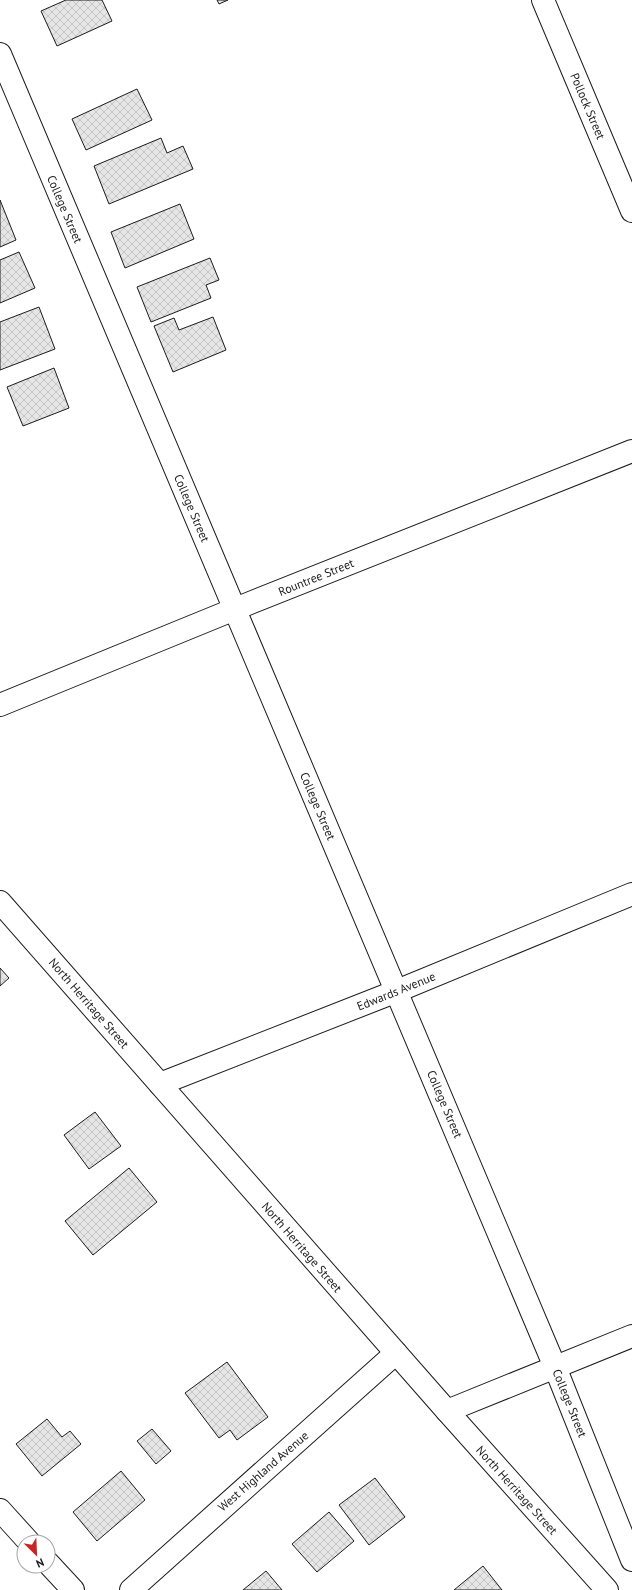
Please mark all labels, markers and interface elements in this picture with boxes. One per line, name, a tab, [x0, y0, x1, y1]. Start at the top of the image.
street label: Pollock Street	[567, 70, 609, 142]
street label: College Street	[44, 173, 86, 245]
street label: College Street	[171, 472, 213, 544]
street label: Rountree Street	[276, 555, 356, 599]
street label: College Street	[297, 770, 339, 842]
street label: North Herritage Street	[46, 955, 132, 1051]
street label: Edwards Avenue	[354, 968, 438, 1014]
street label: College Street	[424, 1068, 466, 1140]
street label: North Herritage Street	[259, 1199, 345, 1295]
street label: College Street	[550, 1367, 590, 1439]
street label: West Highland Avenue	[215, 1428, 311, 1514]
street label: North Herritage Street	[473, 1442, 561, 1538]
north arrow	[16, 1534, 56, 1574]
text: N	[34, 1555, 46, 1571]

